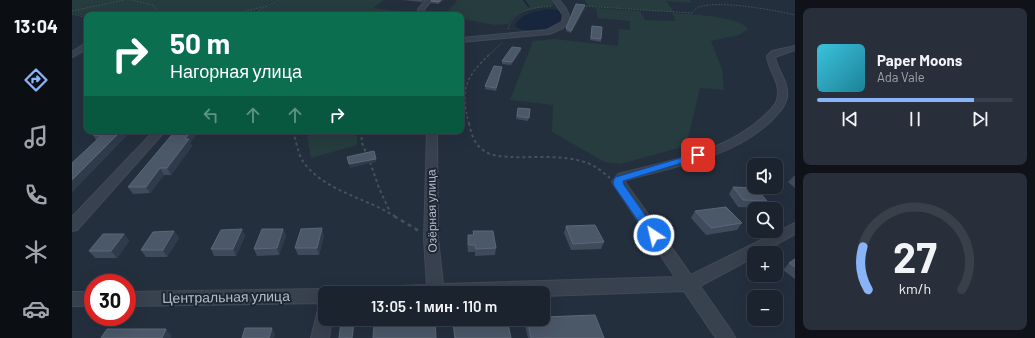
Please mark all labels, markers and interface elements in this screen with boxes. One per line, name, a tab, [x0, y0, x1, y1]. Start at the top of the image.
text: 13:04	[14, 15, 58, 37]
text: 50 m	[170, 26, 230, 60]
icon: right	[104, 28, 156, 80]
text: Paper Moons	[877, 51, 962, 69]
text: Нагорная улица	[170, 60, 302, 82]
icon: directions	[22, 66, 50, 94]
text: Ada Vale	[877, 69, 925, 85]
icon: left	[200, 104, 222, 126]
icon: ahead	[242, 104, 264, 126]
icon: ahead	[284, 104, 306, 126]
icon: right	[326, 104, 348, 126]
icon: previous	[839, 108, 861, 130]
icon: pause	[904, 108, 926, 130]
icon: next	[969, 108, 991, 130]
icon: music	[22, 123, 50, 151]
pin	[681, 138, 715, 172]
icon: arrive	[687, 144, 709, 166]
map controls	[747, 158, 783, 326]
button: sound	[747, 158, 783, 194]
street label: Озёрная улица	[423, 169, 440, 253]
icon: phone	[22, 181, 50, 209]
button: search	[747, 202, 783, 238]
position arrow	[633, 214, 675, 256]
text: 27	[893, 230, 937, 280]
icon: climate	[22, 238, 50, 266]
button: +	[747, 246, 783, 282]
speed limit sign: 30	[84, 274, 136, 326]
text: km/h	[899, 279, 931, 296]
street label: Центральная улица	[162, 287, 290, 306]
button: −	[747, 290, 783, 326]
icon: car	[22, 295, 50, 323]
text: 13:05 · 1 мин · 110 m	[371, 297, 497, 315]

